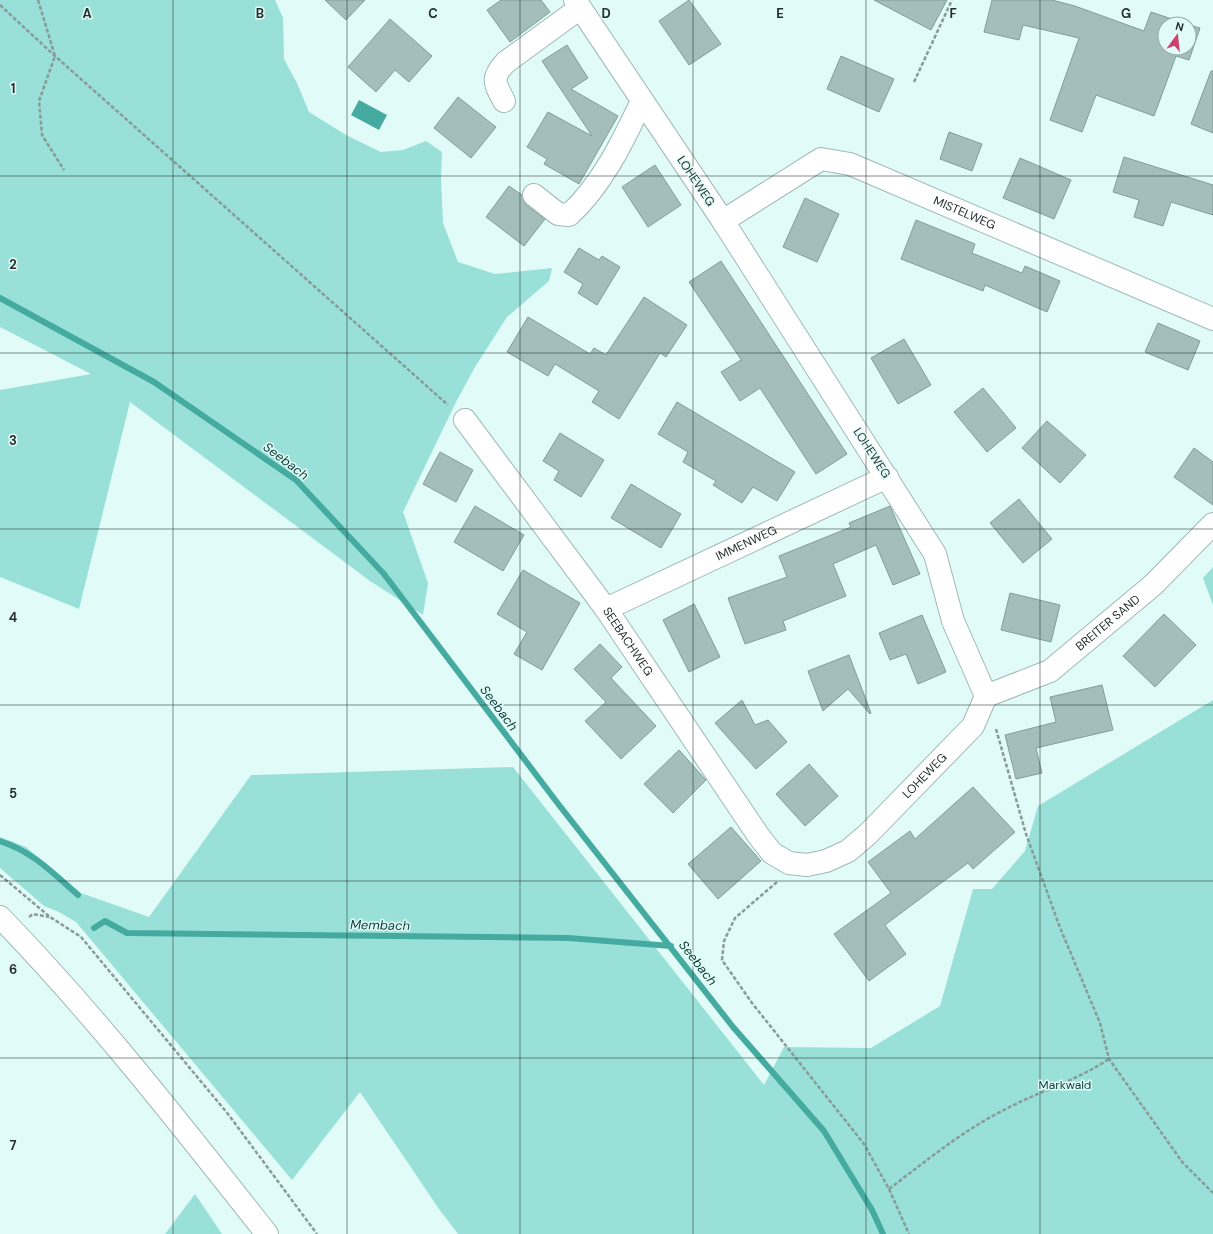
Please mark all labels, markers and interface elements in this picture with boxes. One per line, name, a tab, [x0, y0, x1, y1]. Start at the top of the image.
text: A	[82, 5, 92, 22]
text: B	[256, 5, 264, 22]
text: C	[428, 5, 438, 22]
text: D	[601, 5, 611, 22]
text: E	[776, 5, 784, 22]
text: F	[949, 5, 957, 22]
text: G	[1121, 5, 1131, 22]
north arrow	[1157, 16, 1197, 56]
text: N	[1174, 19, 1185, 34]
text: 1	[11, 80, 15, 97]
street label: LOHEWEG	[673, 153, 719, 209]
street label: MISTELWEG	[931, 193, 998, 233]
text: 2	[9, 256, 17, 273]
street label: LOHEWEG	[850, 425, 894, 481]
text: 3	[9, 432, 17, 449]
water label: Seebach	[260, 438, 312, 484]
street label: IMMENWEG	[713, 522, 779, 564]
street label: BREITER SAND	[1072, 591, 1143, 654]
street label: SEEBACHWEG	[599, 604, 657, 679]
text: 4	[9, 609, 17, 626]
water label: Seebach	[476, 682, 522, 734]
street label: LOHEWEG	[899, 750, 950, 802]
text: 5	[9, 785, 17, 802]
water label: Membach	[350, 916, 410, 934]
water label: Seebach	[675, 937, 721, 989]
text: 6	[9, 961, 17, 978]
park label: Markwald	[1039, 1077, 1091, 1093]
text: 7	[10, 1137, 17, 1154]

